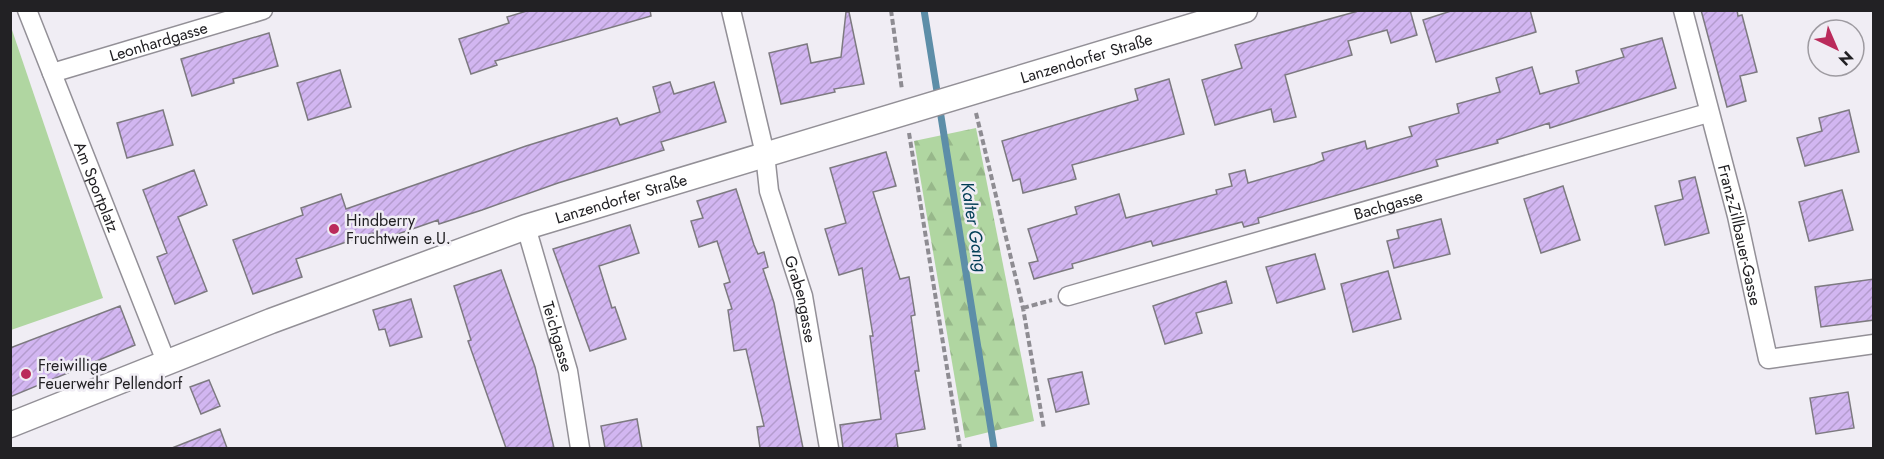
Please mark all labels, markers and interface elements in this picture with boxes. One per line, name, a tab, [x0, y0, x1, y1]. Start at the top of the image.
street label: Leonhardgasse	[107, 16, 210, 67]
north arrow	[1806, 18, 1866, 78]
street label: Lanzendorfer Straße	[1018, 28, 1155, 89]
text: N	[1834, 46, 1859, 71]
street label: Am Sportplatz	[68, 138, 125, 236]
street label: Franz-Zillbauer-Gasse	[1712, 162, 1767, 307]
street label: Lanzendorfer Straße	[552, 168, 690, 230]
water label: Kalter Gang	[954, 180, 994, 274]
street label: Bachgasse	[1351, 184, 1425, 226]
place label: Hindberry Fruchtwein e.U.	[346, 209, 451, 250]
marker: Hindberry Fruchtwein e.U.	[327, 222, 341, 236]
street label: Grabengasse	[779, 252, 822, 344]
street label: Teichgasse	[536, 299, 579, 375]
place label: Freiwillige Feuerwehr Pellendorf	[38, 354, 183, 395]
marker: Freiwillige Feuerwehr Pellendorf	[19, 367, 33, 381]

